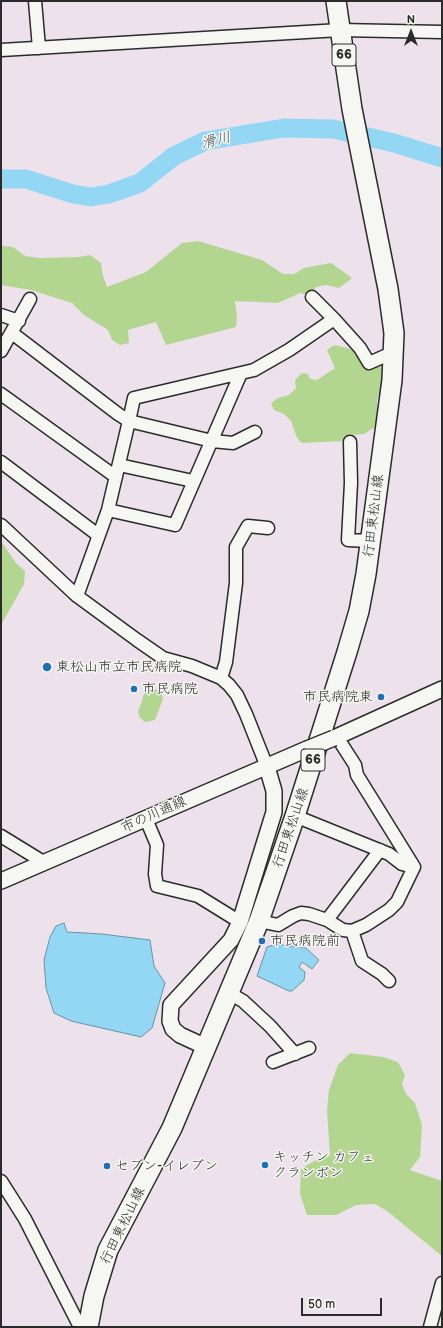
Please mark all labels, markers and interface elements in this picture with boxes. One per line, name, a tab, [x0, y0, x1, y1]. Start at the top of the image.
north arrow	[391, 12, 431, 52]
text: N	[407, 13, 415, 26]
road number: 66	[332, 44, 356, 66]
water label: 滑川	[199, 129, 233, 153]
street label: 行田東松山線	[361, 473, 387, 559]
place label: 東松山市立市民病院	[56, 659, 182, 675]
marker: 東松山市立市民病院	[41, 661, 53, 673]
place label: 市民病院	[142, 681, 198, 697]
marker: 市民病院	[129, 684, 139, 694]
place label: 市民病院東	[303, 689, 373, 705]
marker: 市民病院東	[376, 692, 386, 702]
road number: 66	[301, 749, 325, 771]
street label: 行田東松山線	[269, 786, 313, 870]
street label: 市の川通線	[119, 793, 189, 837]
place label: 市民病院前	[270, 933, 340, 949]
marker: 市民病院前	[257, 936, 267, 946]
place label: キッチン カフェ クランボン	[273, 1149, 375, 1182]
place label: セブン-イレブン	[115, 1158, 218, 1174]
marker: キッチン カフェ クランボン	[260, 1160, 270, 1170]
marker: セブン-イレブン	[102, 1161, 112, 1171]
street label: 行田東松山線	[97, 1185, 149, 1267]
scale bar	[303, 1290, 384, 1316]
text: 50 m	[308, 1297, 335, 1312]

